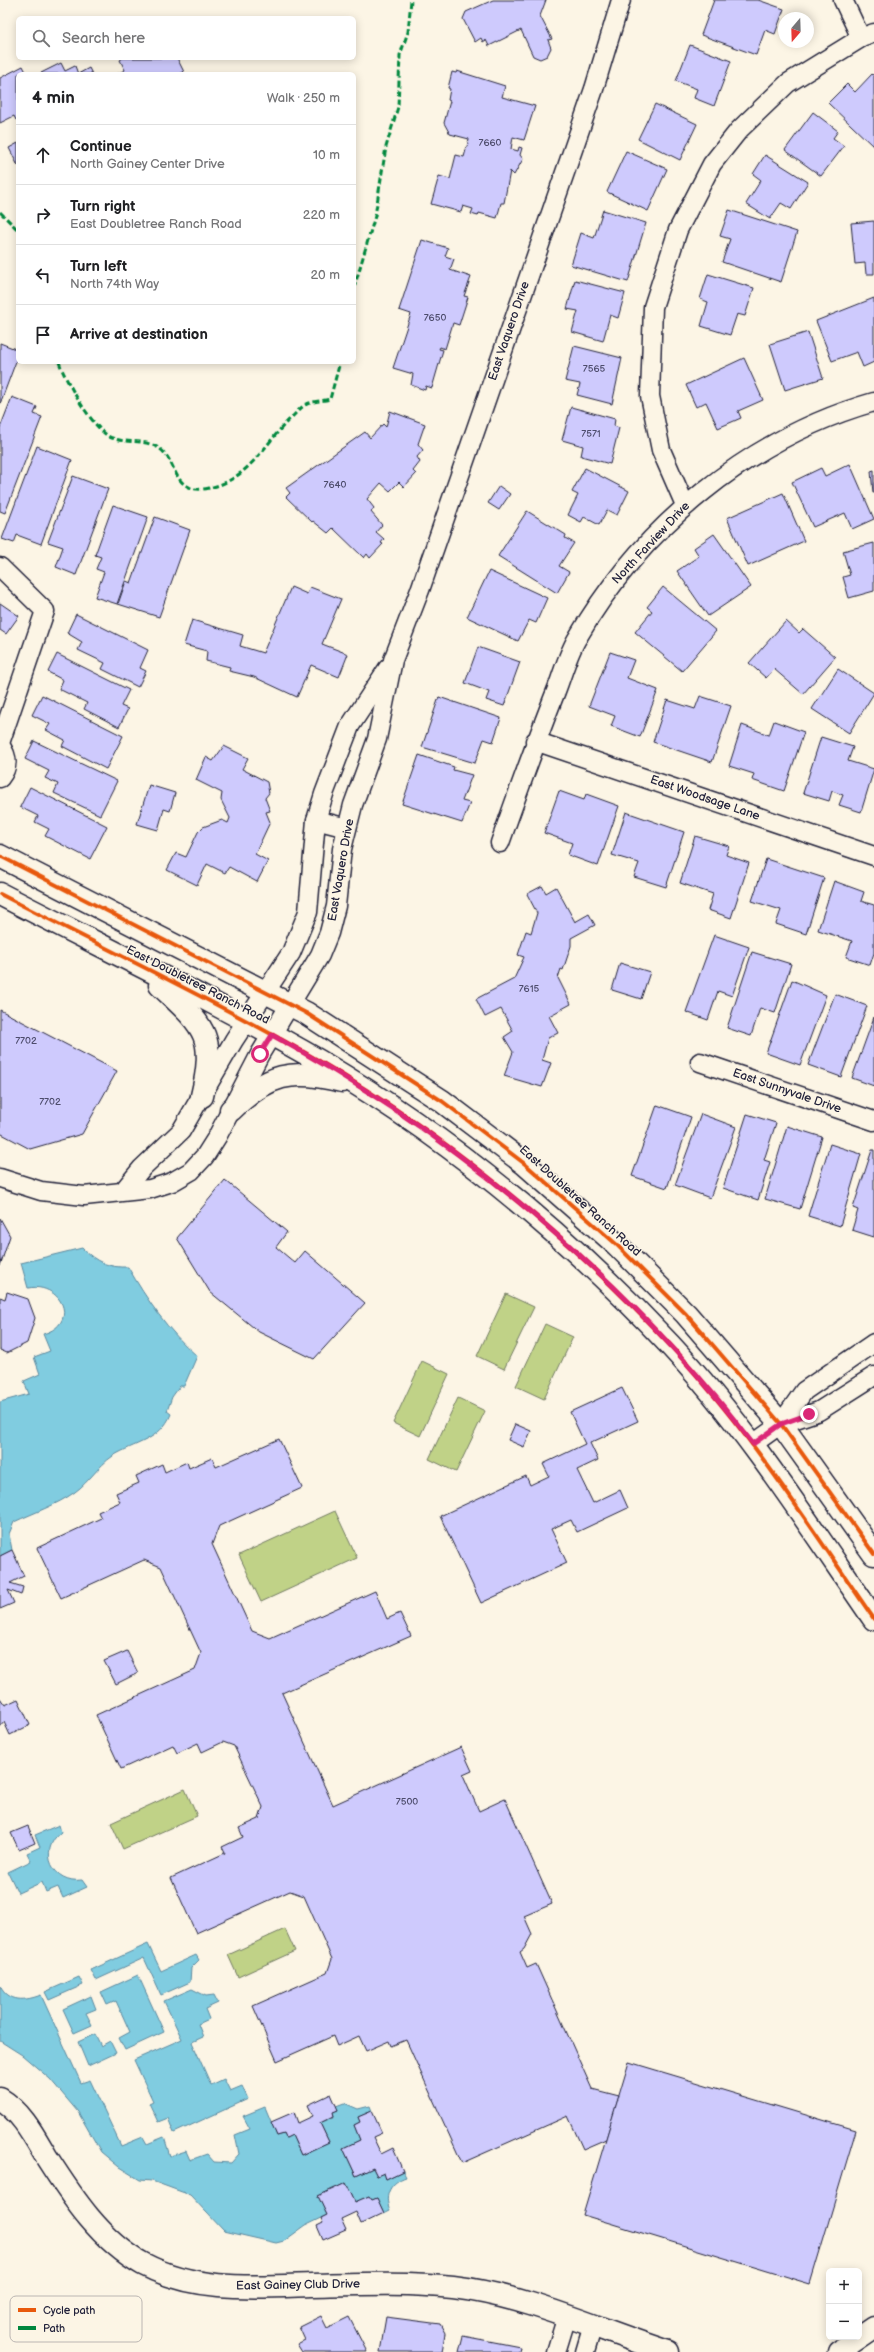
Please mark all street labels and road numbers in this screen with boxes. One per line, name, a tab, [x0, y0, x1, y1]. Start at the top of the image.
street label: East Vaquero Drive	[485, 280, 533, 382]
street label: North Farview Drive	[609, 499, 693, 587]
street label: East Woodsage Lane	[648, 772, 762, 824]
street label: East Vaquero Drive	[325, 818, 357, 922]
street label: East Doubletree Ranch Road	[124, 942, 272, 1028]
street label: East Sunnyvale Drive	[731, 1065, 843, 1117]
street label: East Doubletree Ranch Road	[516, 1142, 644, 1260]
street label: East Gainey Club Drive	[236, 2276, 360, 2294]

